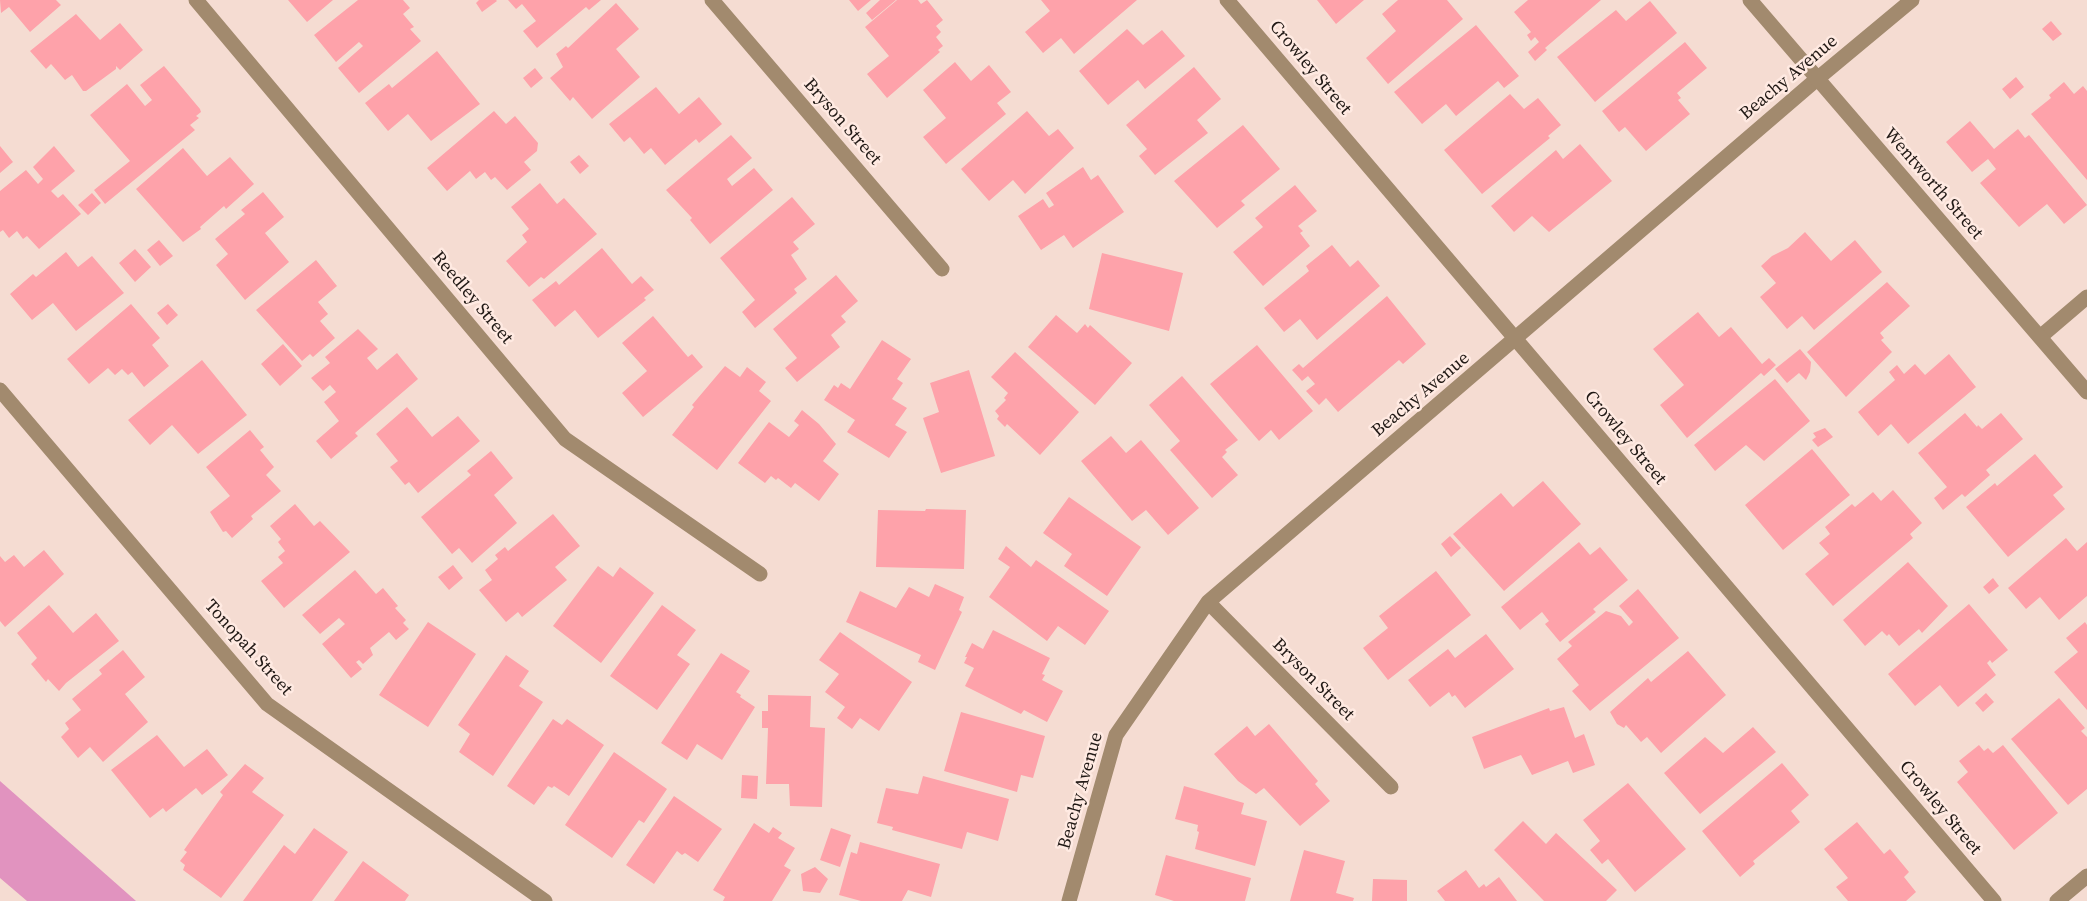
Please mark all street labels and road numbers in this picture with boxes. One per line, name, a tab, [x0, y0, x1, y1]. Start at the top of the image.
street label: Crowley Street	[1264, 16, 1356, 120]
street label: Beachy Avenue	[1736, 31, 1842, 125]
street label: Bryson Street	[799, 74, 885, 170]
street label: Wentworth Street	[1879, 124, 1987, 244]
street label: Reedley Street	[427, 247, 517, 349]
street label: Beachy Avenue	[1368, 348, 1474, 442]
street label: Crowley Street	[1579, 386, 1671, 490]
street label: Tonopah Street	[199, 596, 297, 700]
street label: Bryson Street	[1267, 634, 1359, 726]
street label: Beachy Avenue	[1054, 730, 1108, 852]
street label: Crowley Street	[1894, 756, 1986, 860]

